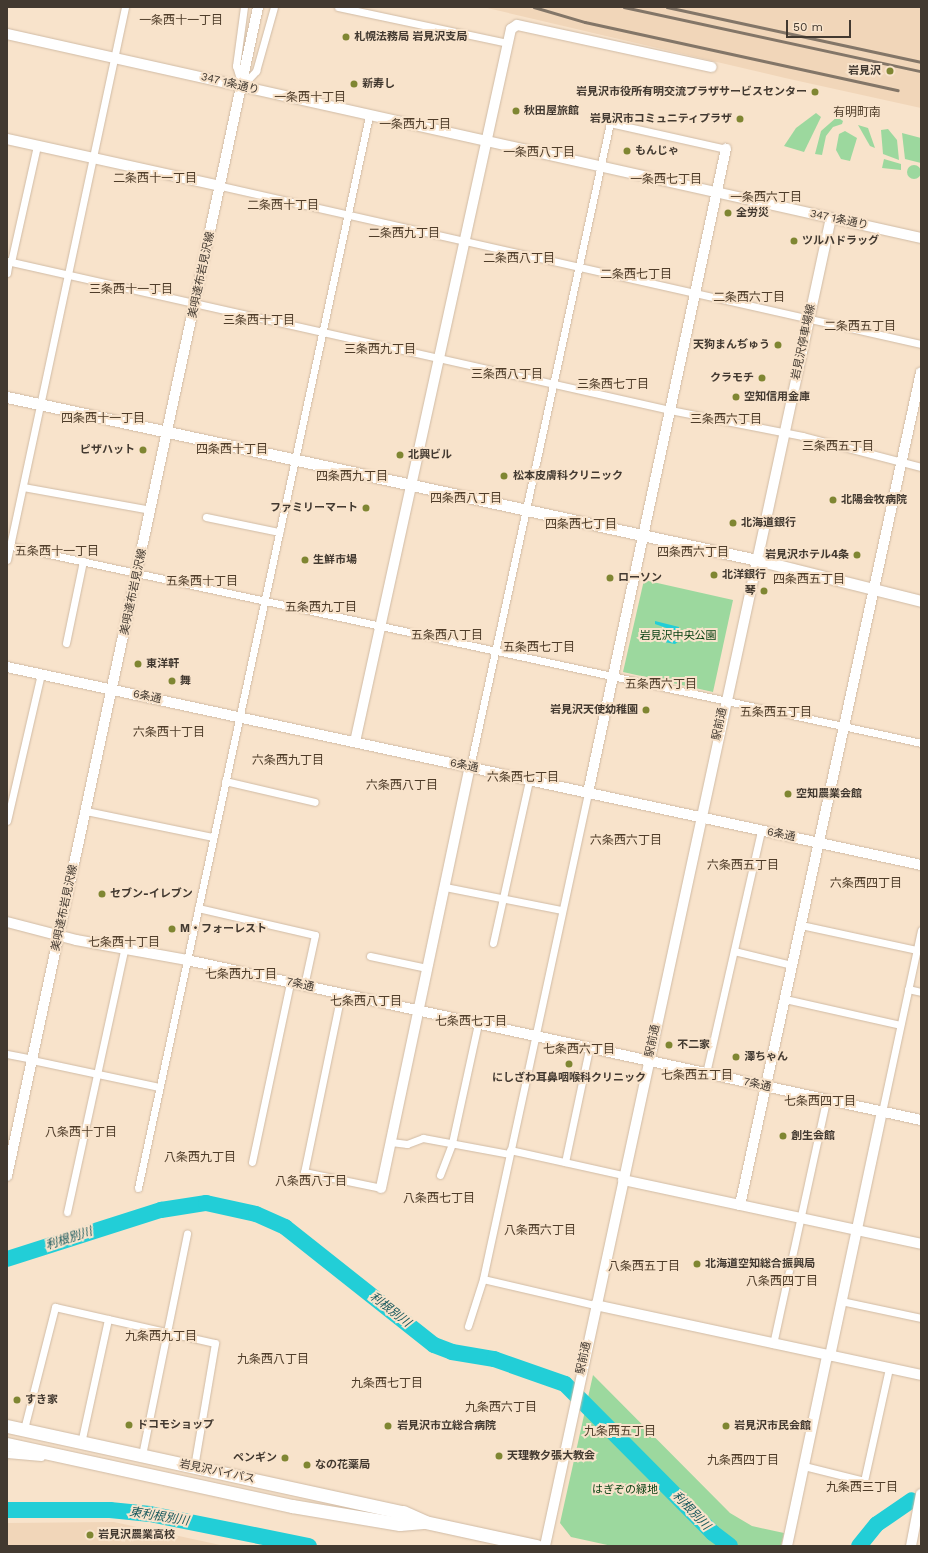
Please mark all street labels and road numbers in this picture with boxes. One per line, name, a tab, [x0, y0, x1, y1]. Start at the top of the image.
street label: 347 1条通り	[199, 70, 261, 98]
street label: 347 1条通り	[808, 207, 870, 233]
street label: 美唄達布岩見沢線	[186, 231, 218, 319]
street label: 岩見沢停車場線	[790, 303, 818, 381]
street label: 美唄達布岩見沢線	[118, 548, 150, 636]
street label: 6条通	[132, 688, 162, 706]
street label: 駅前通	[710, 706, 730, 742]
street label: 6条通	[449, 757, 479, 775]
street label: 6条通	[766, 826, 796, 844]
street label: 美唄達布岩見沢線	[49, 864, 81, 952]
street label: 7条通	[285, 975, 315, 995]
street label: 駅前通	[643, 1023, 663, 1059]
street label: 7条通	[742, 1075, 772, 1095]
street label: 駅前通	[574, 1340, 594, 1376]
street label: 岩見沢バイパス	[178, 1458, 256, 1486]

